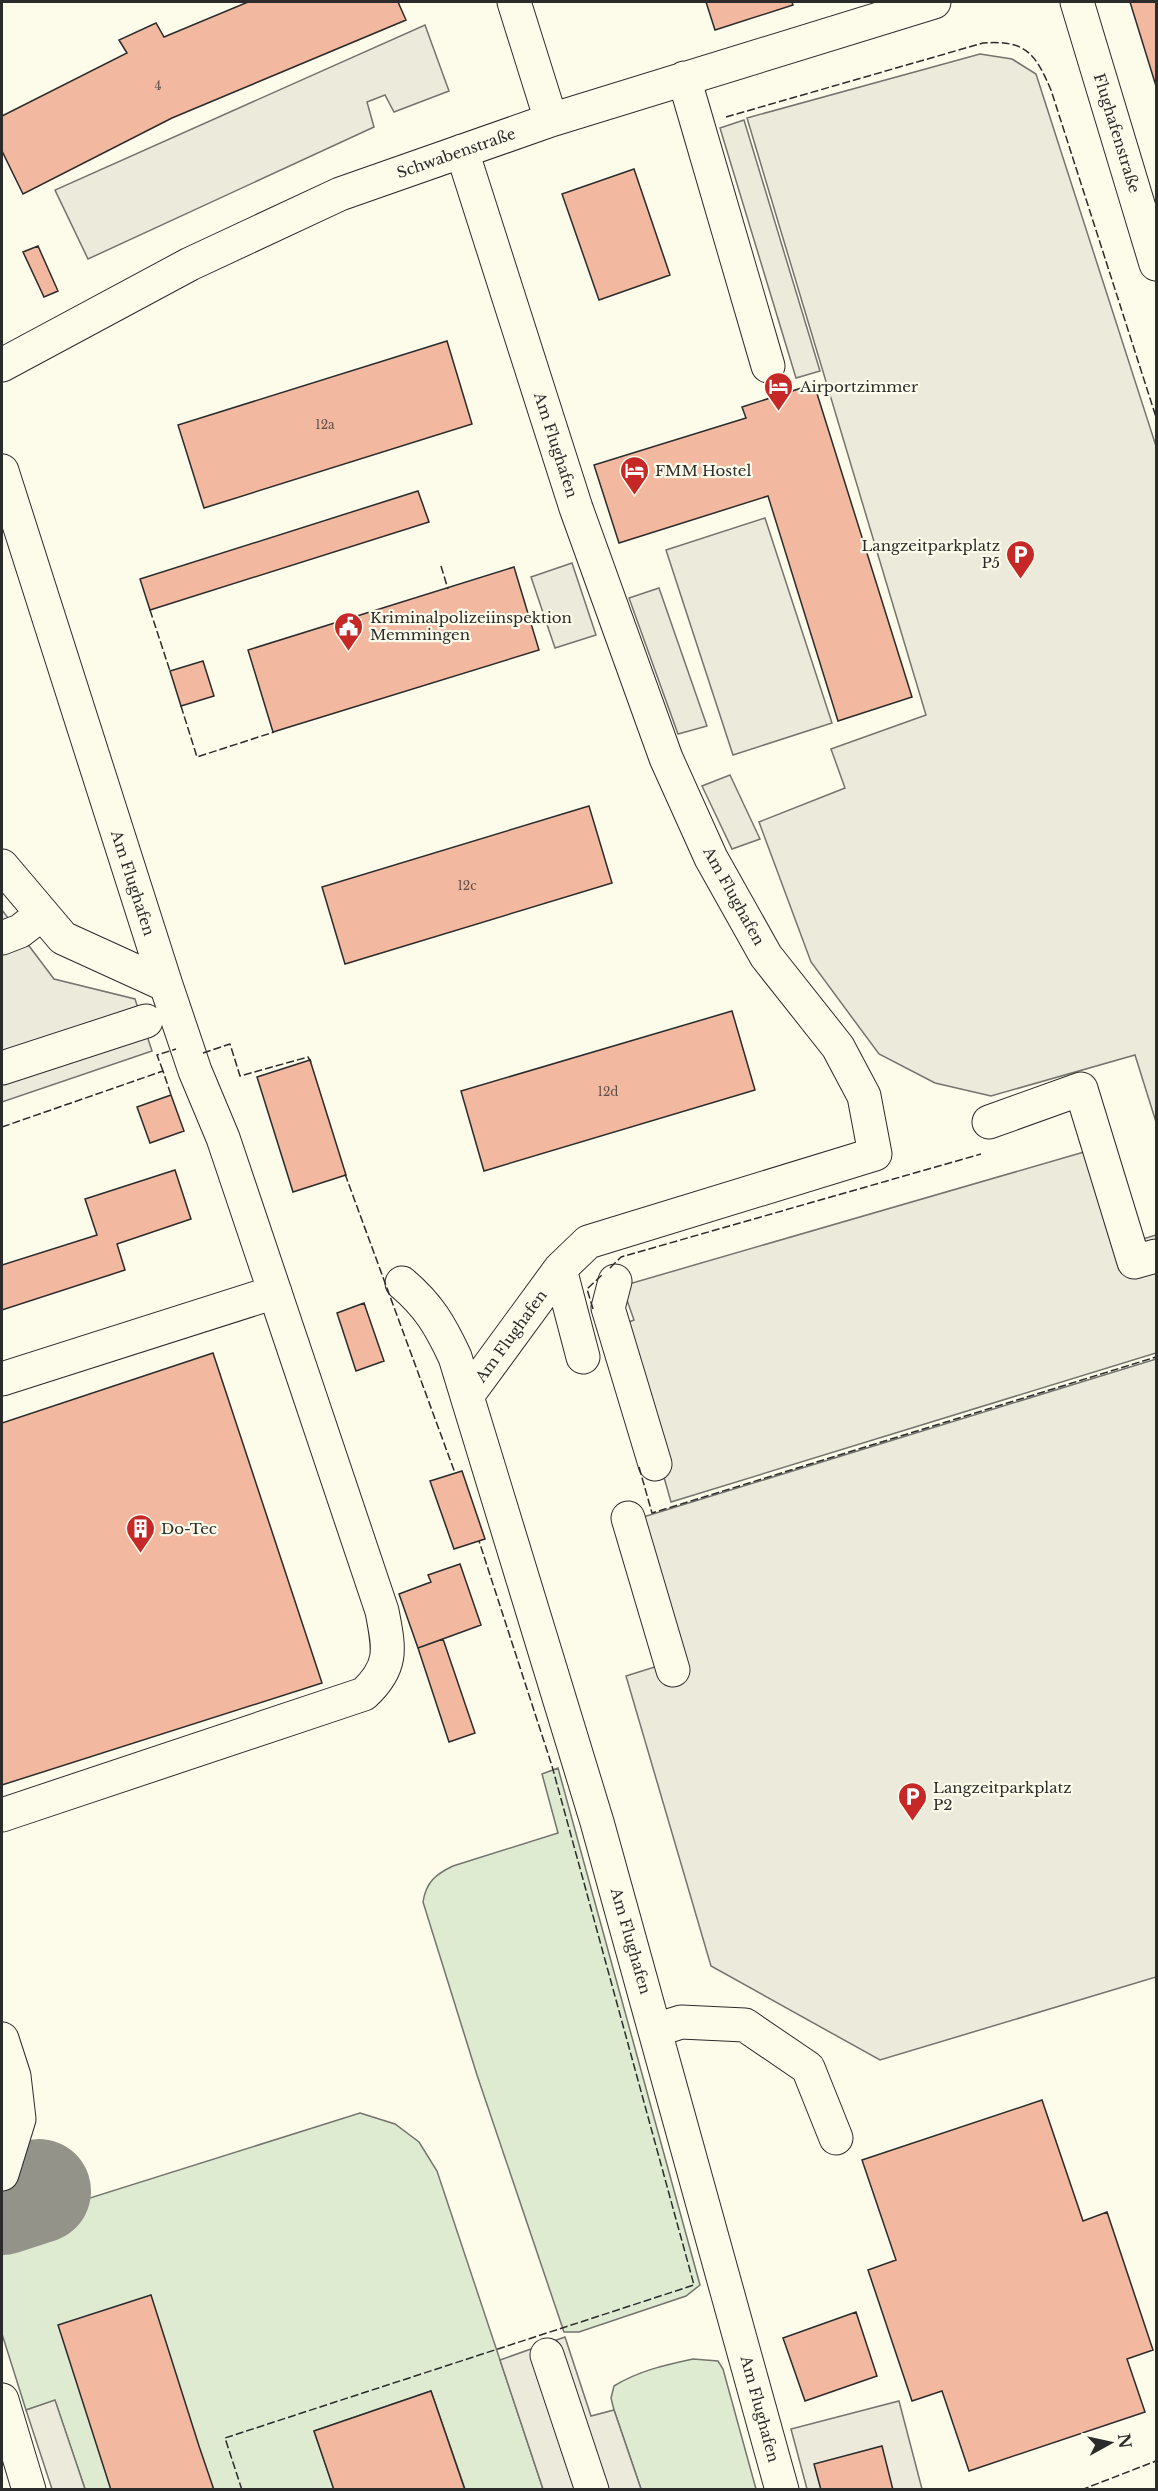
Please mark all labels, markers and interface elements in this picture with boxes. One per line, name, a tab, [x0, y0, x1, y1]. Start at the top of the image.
street label: Flughafenstraße	[1090, 71, 1144, 195]
house number: 4	[154, 78, 162, 93]
street label: Schwabenstraße	[394, 124, 518, 182]
hotel icon: Airportzimmer	[763, 370, 795, 412]
place label: Airportzimmer	[799, 377, 919, 396]
street label: Am Flughafen	[530, 389, 582, 500]
house number: 12a	[315, 417, 335, 432]
hotel icon: FMM Hostel	[618, 454, 650, 496]
place label: FMM Hostel	[655, 461, 751, 480]
place label: Langzeitparkplatz P5	[861, 536, 1000, 572]
parking icon: Langzeitparkplatz P5	[1005, 538, 1037, 580]
place label: Kriminalpolizeiinspektion Memmingen	[370, 608, 572, 644]
public building icon: Kriminalpolizeiinspektion Memmingen	[333, 610, 365, 652]
street label: Am Flughafen	[107, 827, 159, 938]
street label: Am Flughafen	[699, 843, 769, 949]
house number: 12c	[457, 878, 477, 893]
house number: 12d	[598, 1084, 618, 1099]
street label: Am Flughafen	[471, 1286, 551, 1387]
building icon: Do-Tec	[124, 1512, 156, 1554]
place label: Do-Tec	[161, 1519, 217, 1538]
place label: Langzeitparkplatz P2	[933, 1778, 1072, 1814]
parking icon: Langzeitparkplatz P2	[896, 1780, 928, 1822]
street label: Am Flughafen	[606, 1885, 655, 1996]
street label: Am Flughafen	[736, 2353, 783, 2464]
north arrow	[1080, 2413, 1140, 2473]
text: N	[1114, 2432, 1136, 2450]

